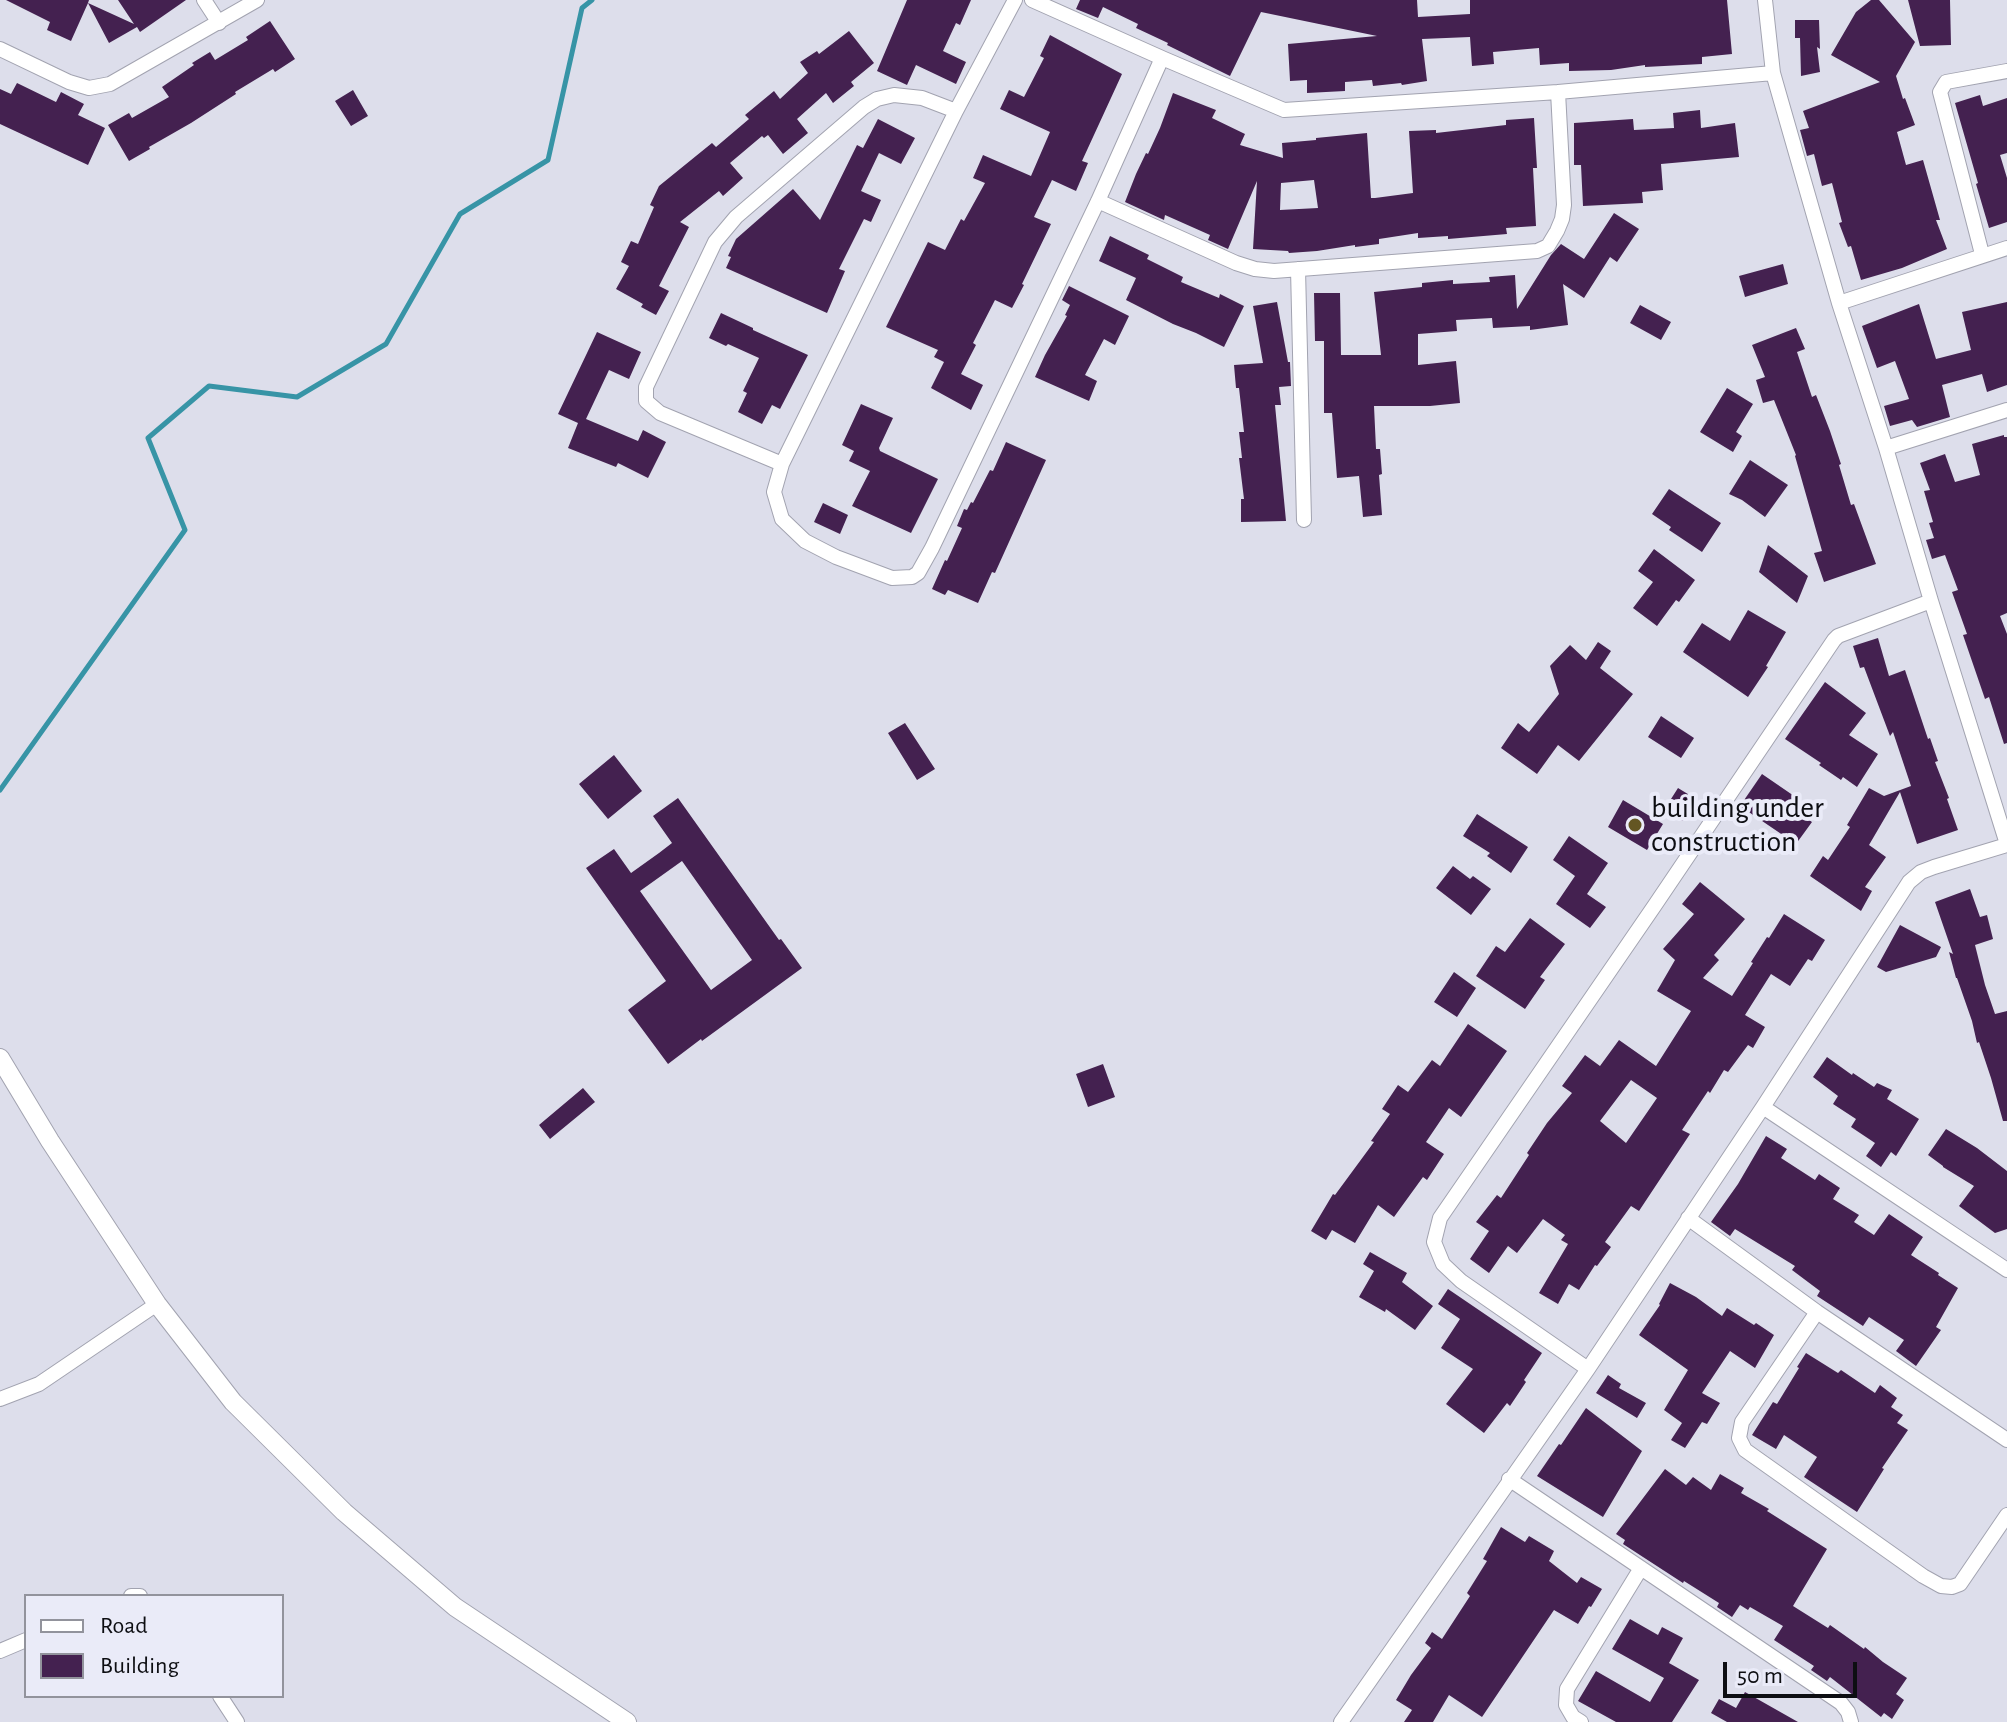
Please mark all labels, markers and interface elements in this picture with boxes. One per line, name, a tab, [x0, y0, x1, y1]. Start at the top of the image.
place label: building under construction	[1651, 790, 1824, 860]
marker: building under construction	[1626, 816, 1644, 834]
legend	[24, 1594, 284, 1698]
text: Road	[100, 1614, 148, 1638]
scale bar	[1727, 1646, 1861, 1696]
text: Building	[100, 1654, 179, 1678]
text: 50 m	[1737, 1664, 1783, 1688]

